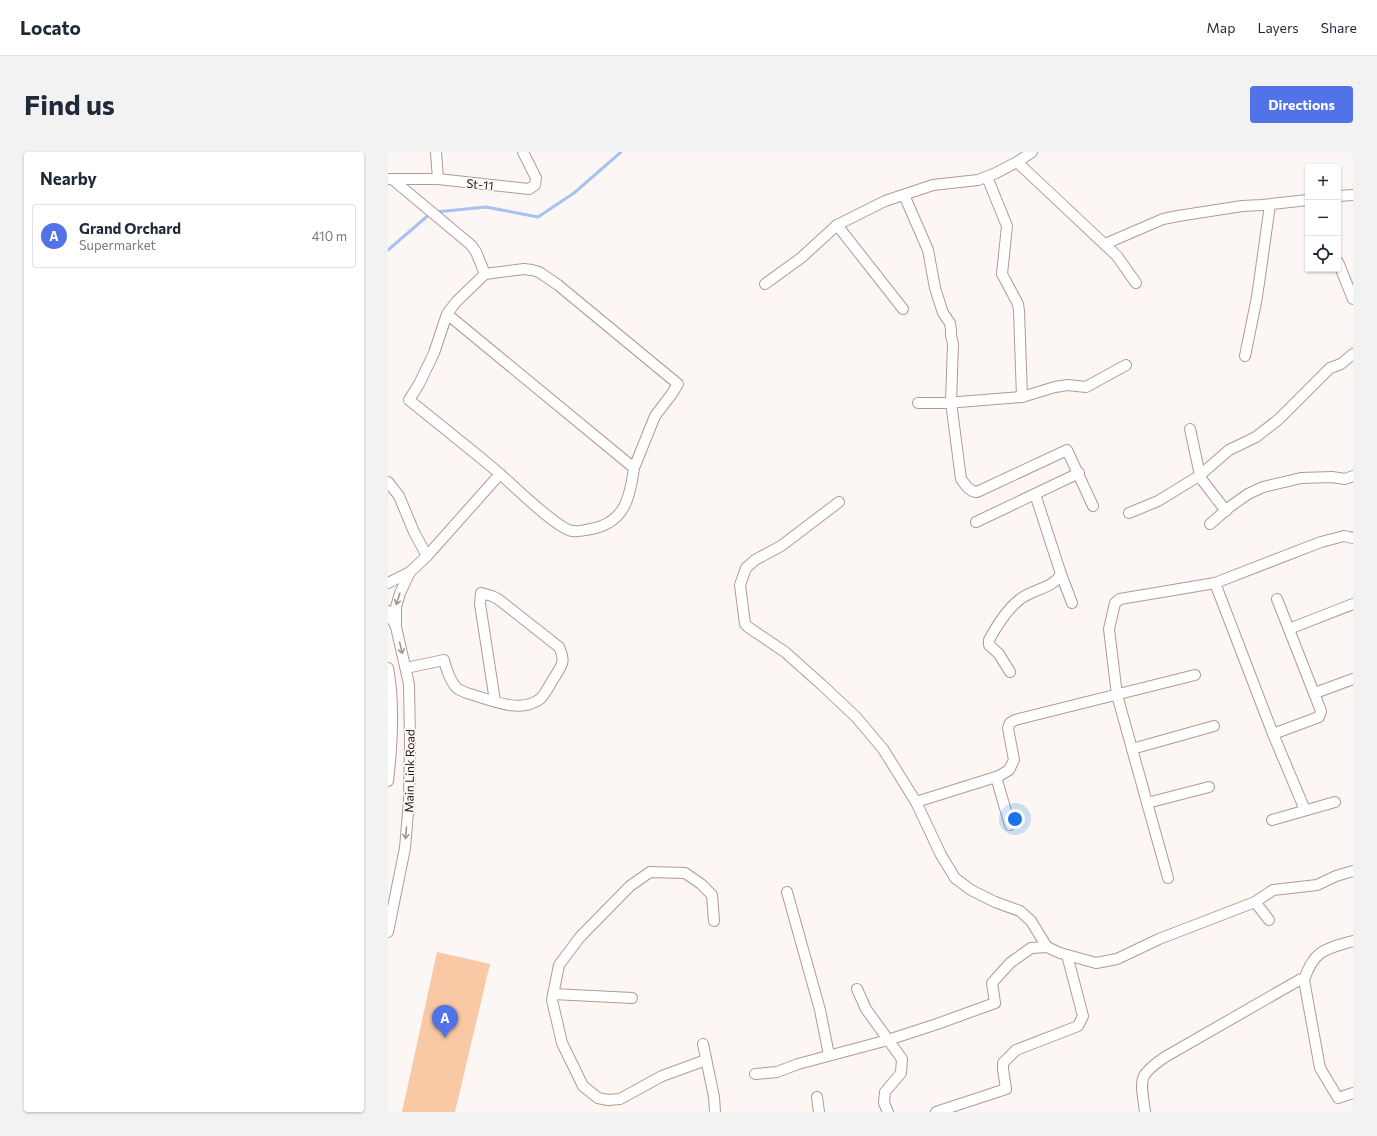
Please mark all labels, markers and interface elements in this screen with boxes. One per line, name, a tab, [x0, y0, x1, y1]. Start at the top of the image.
text: Locato	[20, 16, 81, 39]
text: Map	[1207, 19, 1235, 36]
text: Layers	[1257, 19, 1299, 36]
text: Share	[1321, 19, 1357, 36]
button: Directions	[1250, 86, 1353, 123]
text: Find us	[24, 87, 115, 121]
map controls	[1305, 164, 1341, 272]
button: +	[1305, 164, 1341, 200]
text: Nearby	[40, 168, 97, 189]
street label: St-11	[466, 176, 494, 192]
button: −	[1305, 200, 1341, 236]
text: Grand Orchard	[79, 219, 181, 237]
text: A	[49, 228, 59, 244]
text: 410 m	[312, 228, 347, 244]
button: locate	[1305, 236, 1341, 272]
text: Supermarket	[79, 237, 156, 253]
one-way arrow	[394, 592, 401, 605]
one-way arrow	[398, 641, 405, 654]
street label: Main Link Road	[401, 729, 417, 813]
your location	[1005, 809, 1025, 829]
one-way arrow	[403, 826, 410, 839]
pin: A	[432, 1005, 458, 1038]

